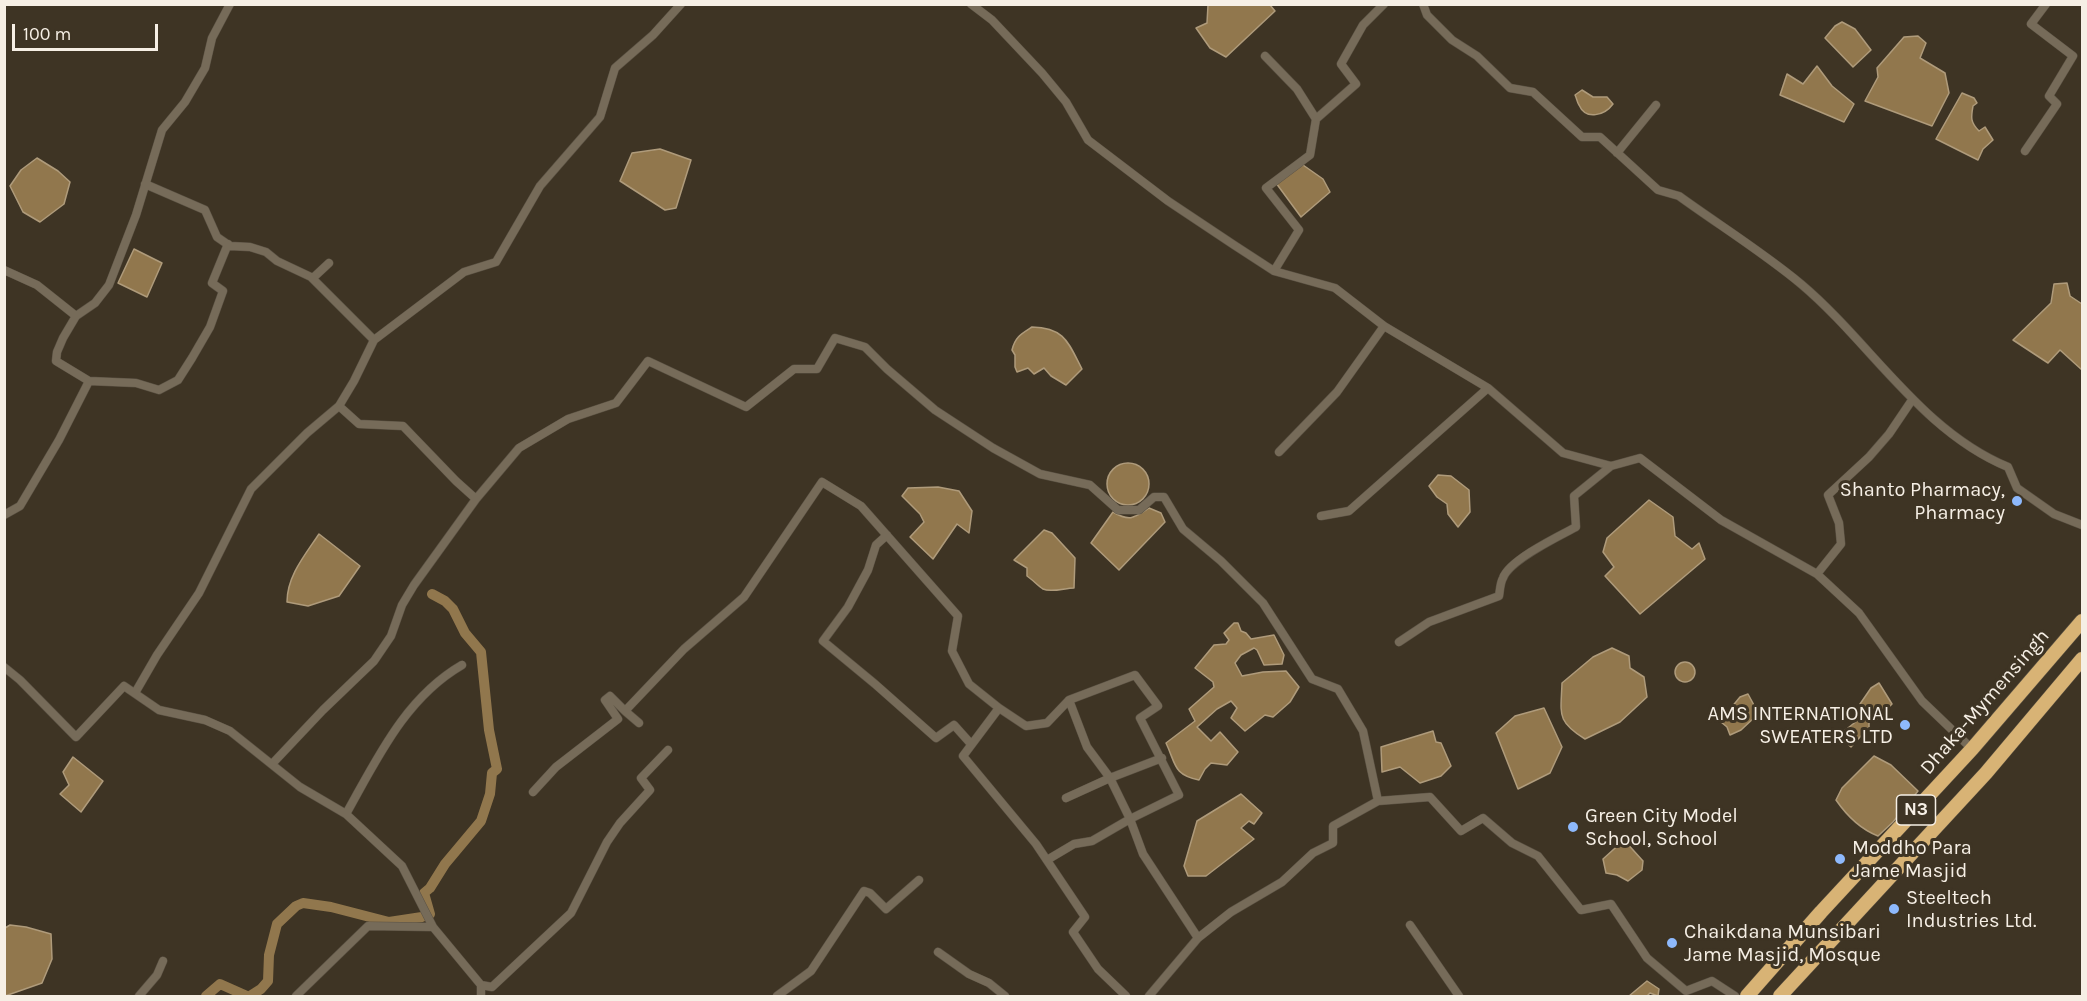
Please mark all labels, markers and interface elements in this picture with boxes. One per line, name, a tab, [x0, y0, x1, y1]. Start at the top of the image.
scale bar	[15, 12, 160, 50]
text: 100 m	[23, 23, 71, 45]
place label: Shanto Pharmacy, Pharmacy	[1840, 478, 2005, 525]
marker: Shanto Pharmacy, Pharmacy	[2010, 494, 2024, 508]
street label: Dhaka-Mymensingh	[1915, 624, 2055, 780]
place label: AMS INTERNATIONAL SWEATERS LTD	[1708, 702, 1893, 749]
marker: AMS INTERNATIONAL SWEATERS LTD	[1898, 718, 1912, 732]
road number: N3	[1896, 795, 1936, 825]
place label: Green City Model School, School	[1585, 804, 1738, 851]
marker: Green City Model School, School	[1566, 820, 1580, 834]
place label: Moddho Para Jame Masjid	[1852, 836, 1972, 883]
marker: Moddho Para Jame Masjid	[1833, 852, 1847, 866]
place label: Steeltech Industries Ltd.	[1906, 886, 2037, 933]
marker: Steeltech Industries Ltd.	[1887, 902, 1901, 916]
place label: Chaikdana Munsibari Jame Masjid, Mosque	[1684, 920, 1881, 967]
marker: Chaikdana Munsibari Jame Masjid, Mosque	[1665, 936, 1679, 950]

